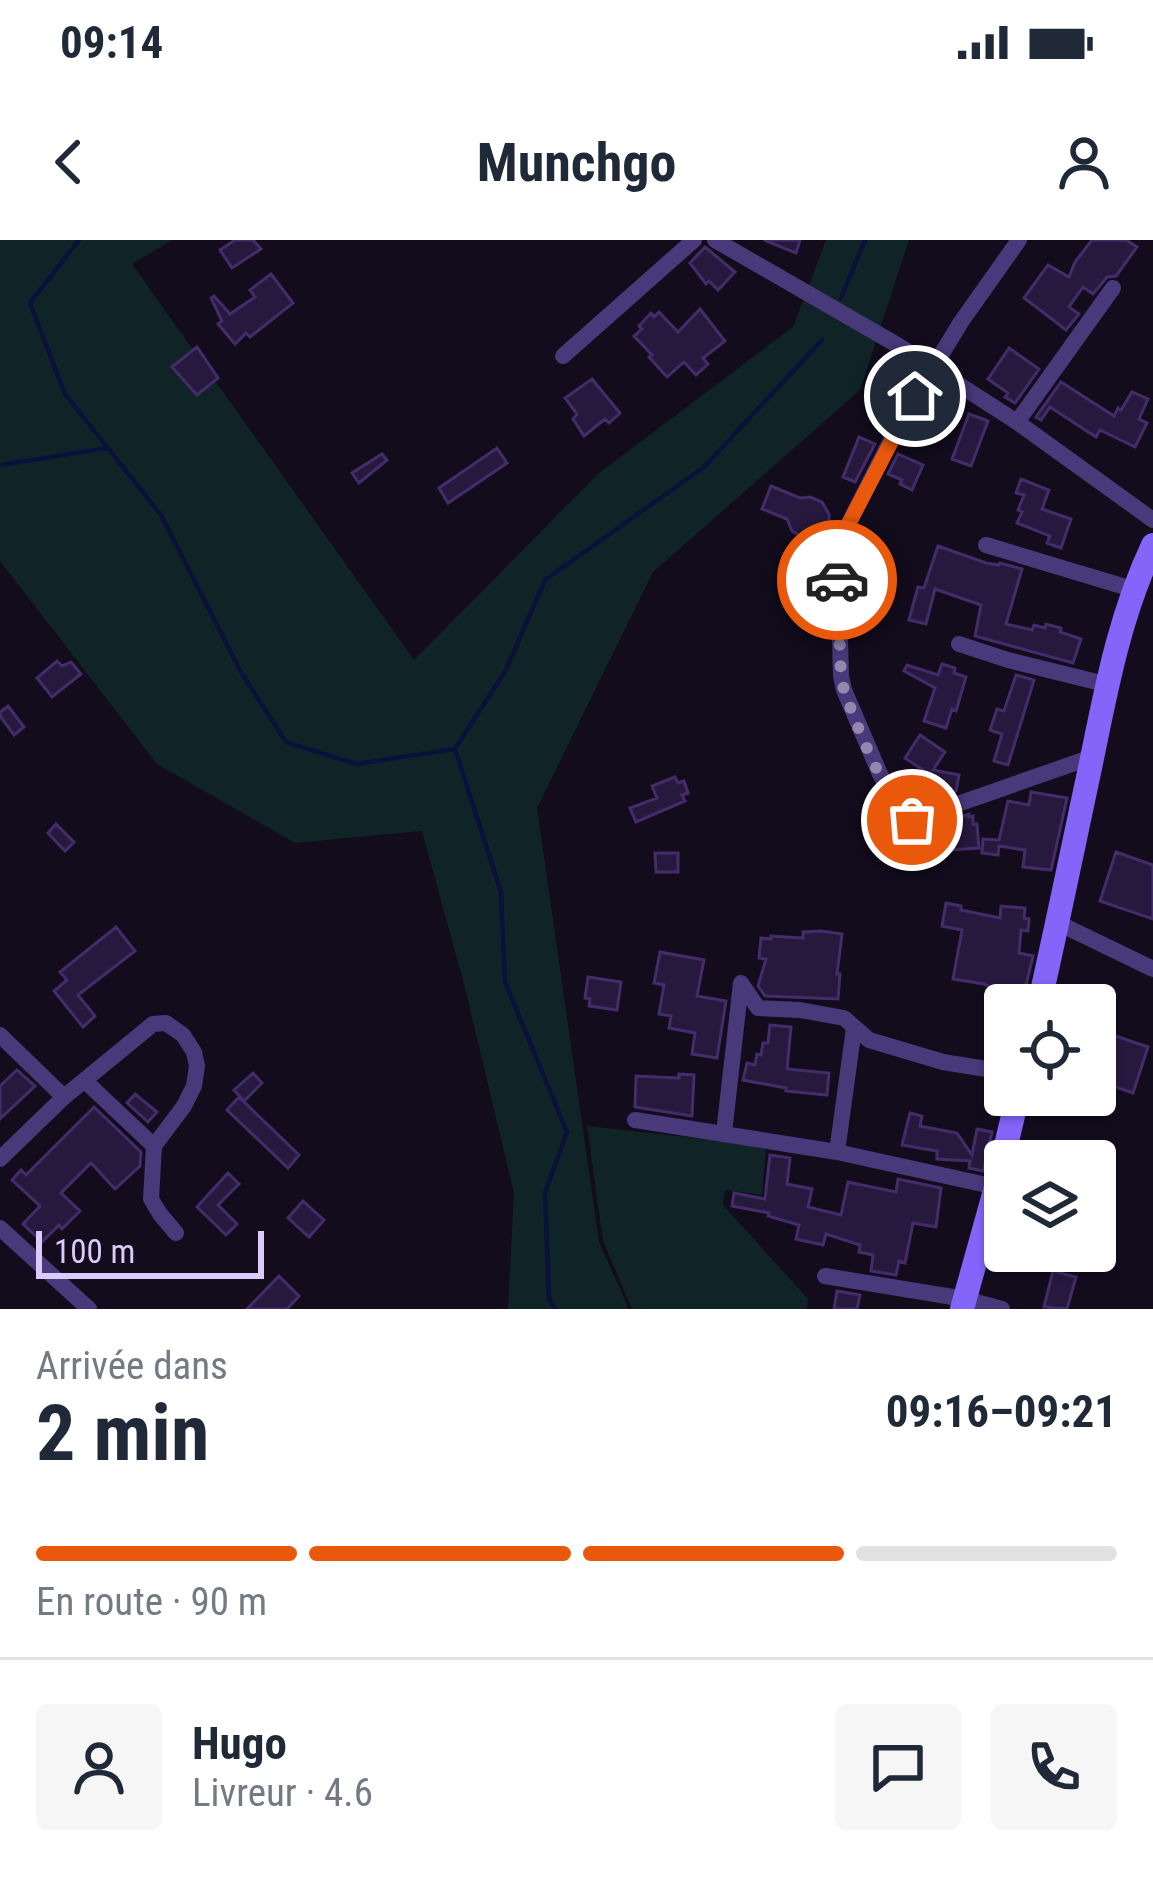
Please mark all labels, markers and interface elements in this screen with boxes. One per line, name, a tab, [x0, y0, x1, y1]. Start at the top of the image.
text: 09:14	[60, 16, 163, 69]
icon: back	[36, 129, 102, 195]
icon: person	[1051, 129, 1117, 195]
text: Munchgo	[477, 131, 676, 194]
pin	[864, 345, 966, 447]
icon: home	[882, 363, 948, 429]
courier	[777, 520, 897, 640]
icon: car	[804, 547, 870, 613]
pin	[861, 769, 963, 871]
icon: bag	[879, 787, 945, 853]
map controls	[984, 984, 1116, 1272]
button: locate	[984, 984, 1116, 1116]
button: layers	[984, 1140, 1116, 1272]
scale bar	[36, 1225, 264, 1278]
text: 100 m	[54, 1232, 135, 1271]
text: Arrivée dans	[36, 1343, 228, 1389]
text: 09:16–09:21	[886, 1385, 1117, 1438]
text: 2 min	[36, 1388, 209, 1479]
text: En route · 90 m	[36, 1579, 267, 1625]
button: person	[36, 1704, 162, 1830]
button: chat	[835, 1704, 961, 1830]
button: phone	[991, 1704, 1117, 1830]
text: Hugo	[192, 1717, 287, 1770]
text: Livreur · 4.6	[192, 1770, 373, 1816]

